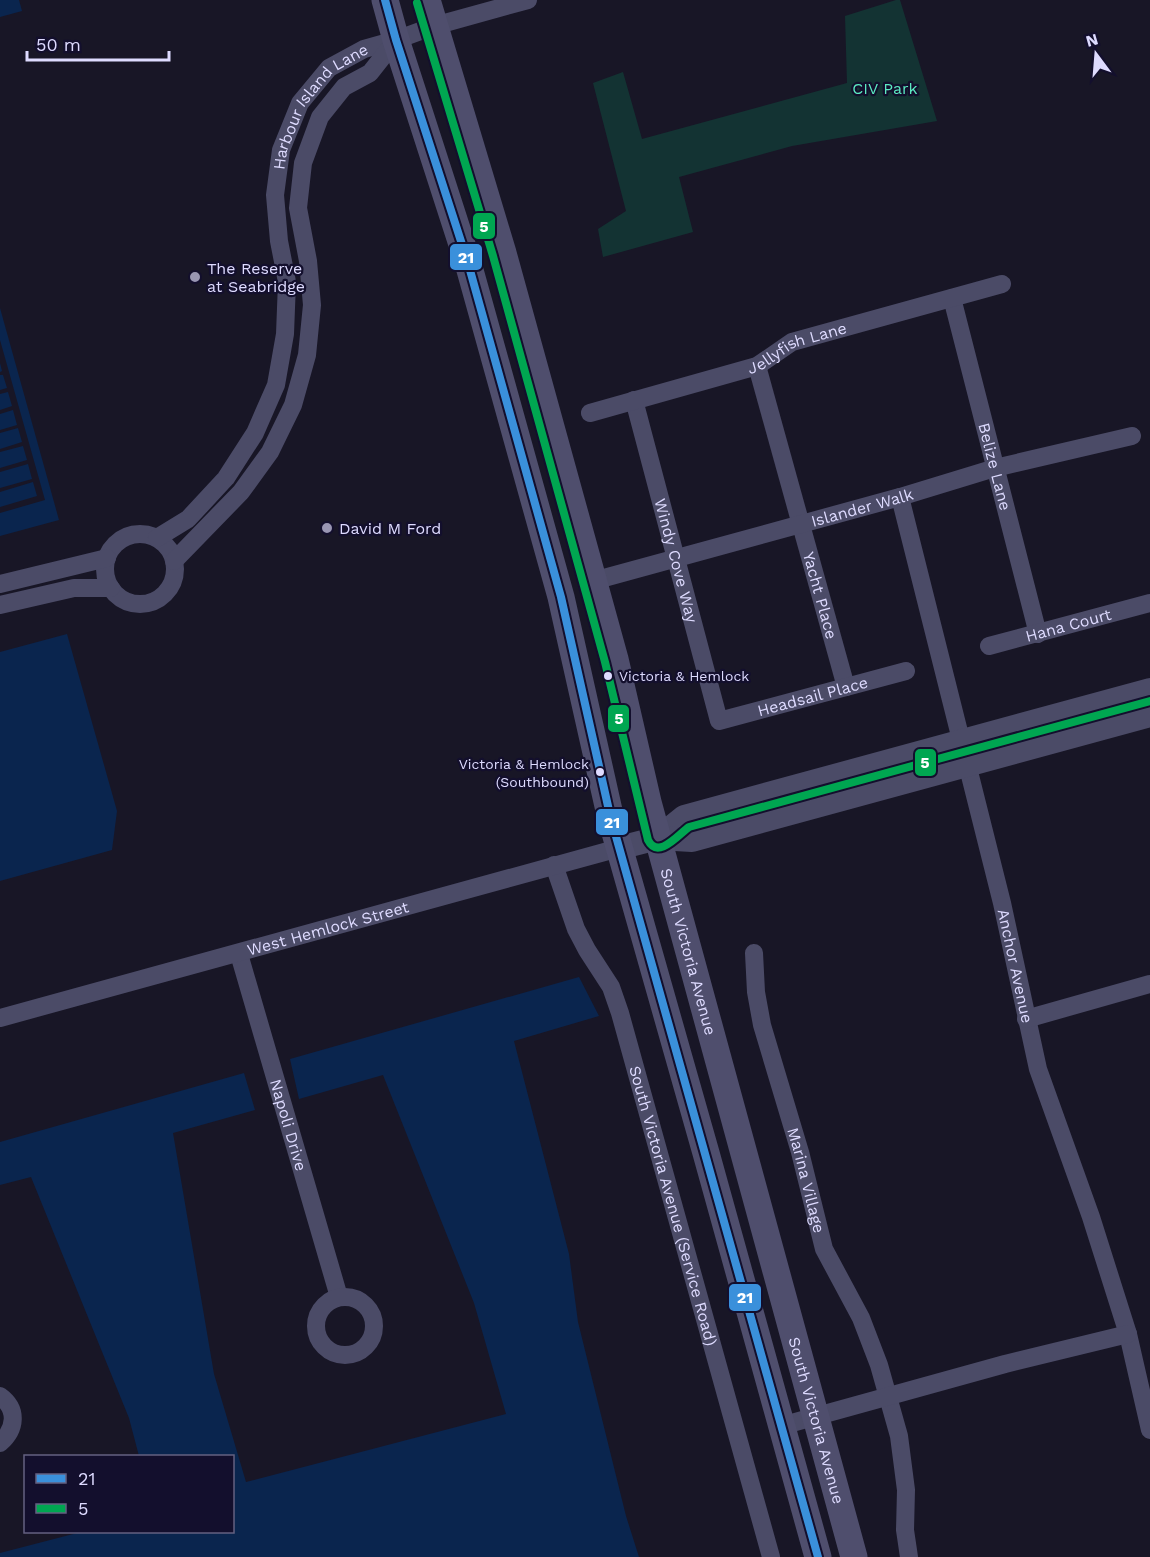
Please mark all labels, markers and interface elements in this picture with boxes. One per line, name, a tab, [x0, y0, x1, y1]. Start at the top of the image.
scale bar	[27, 24, 170, 62]
north arrow	[1066, 24, 1126, 84]
text: N	[1084, 29, 1100, 51]
text: 50 m	[36, 34, 81, 55]
street label: Harbour Island Lane	[269, 39, 371, 171]
park label: CIV Park	[852, 79, 918, 98]
line badge: 5	[472, 212, 496, 240]
text: 5	[479, 217, 489, 236]
line badge: 21	[449, 243, 483, 271]
text: 21	[458, 248, 474, 267]
place label: The Reserve at Seabridge	[207, 259, 305, 296]
marker: The Reserve at Seabridge	[188, 270, 202, 284]
street label: Jellyfish Lane	[745, 318, 849, 378]
street label: Belize Lane	[975, 421, 1015, 512]
street label: Islander Walk	[809, 484, 916, 530]
street label: Windy Cove Way	[651, 496, 702, 625]
place label: David M Ford	[339, 519, 441, 538]
marker: David M Ford	[320, 521, 334, 535]
street label: Yacht Place	[799, 550, 842, 641]
street label: Hana Court	[1023, 604, 1113, 645]
place label: Victoria & Hemlock	[619, 668, 749, 684]
marker: Victoria & Hemlock	[602, 670, 614, 682]
street label: Headsail Place	[755, 672, 870, 720]
line badge: 5	[607, 704, 630, 733]
text: 5	[614, 709, 624, 728]
line badge: 5	[914, 748, 937, 777]
text: 5	[920, 753, 930, 772]
place label: Victoria & Hemlock (Southbound)	[459, 756, 589, 790]
marker: Victoria & Hemlock (Southbound)	[594, 766, 606, 778]
line badge: 21	[595, 808, 629, 836]
text: 21	[604, 813, 620, 832]
street label: South Victoria Avenue	[657, 866, 721, 1037]
street label: West Hemlock Street	[245, 897, 411, 959]
street label: Anchor Avenue	[994, 907, 1037, 1025]
street label: South Victoria Avenue (Service Road)	[626, 1064, 721, 1348]
street label: Napoli Drive	[266, 1077, 311, 1173]
street label: Marina Village	[784, 1125, 829, 1235]
line badge: 21	[728, 1283, 762, 1312]
text: 21	[737, 1288, 753, 1307]
street label: South Victoria Avenue	[785, 1335, 849, 1506]
legend	[24, 1455, 234, 1533]
text: 21	[78, 1468, 96, 1489]
text: 5	[78, 1498, 88, 1519]

